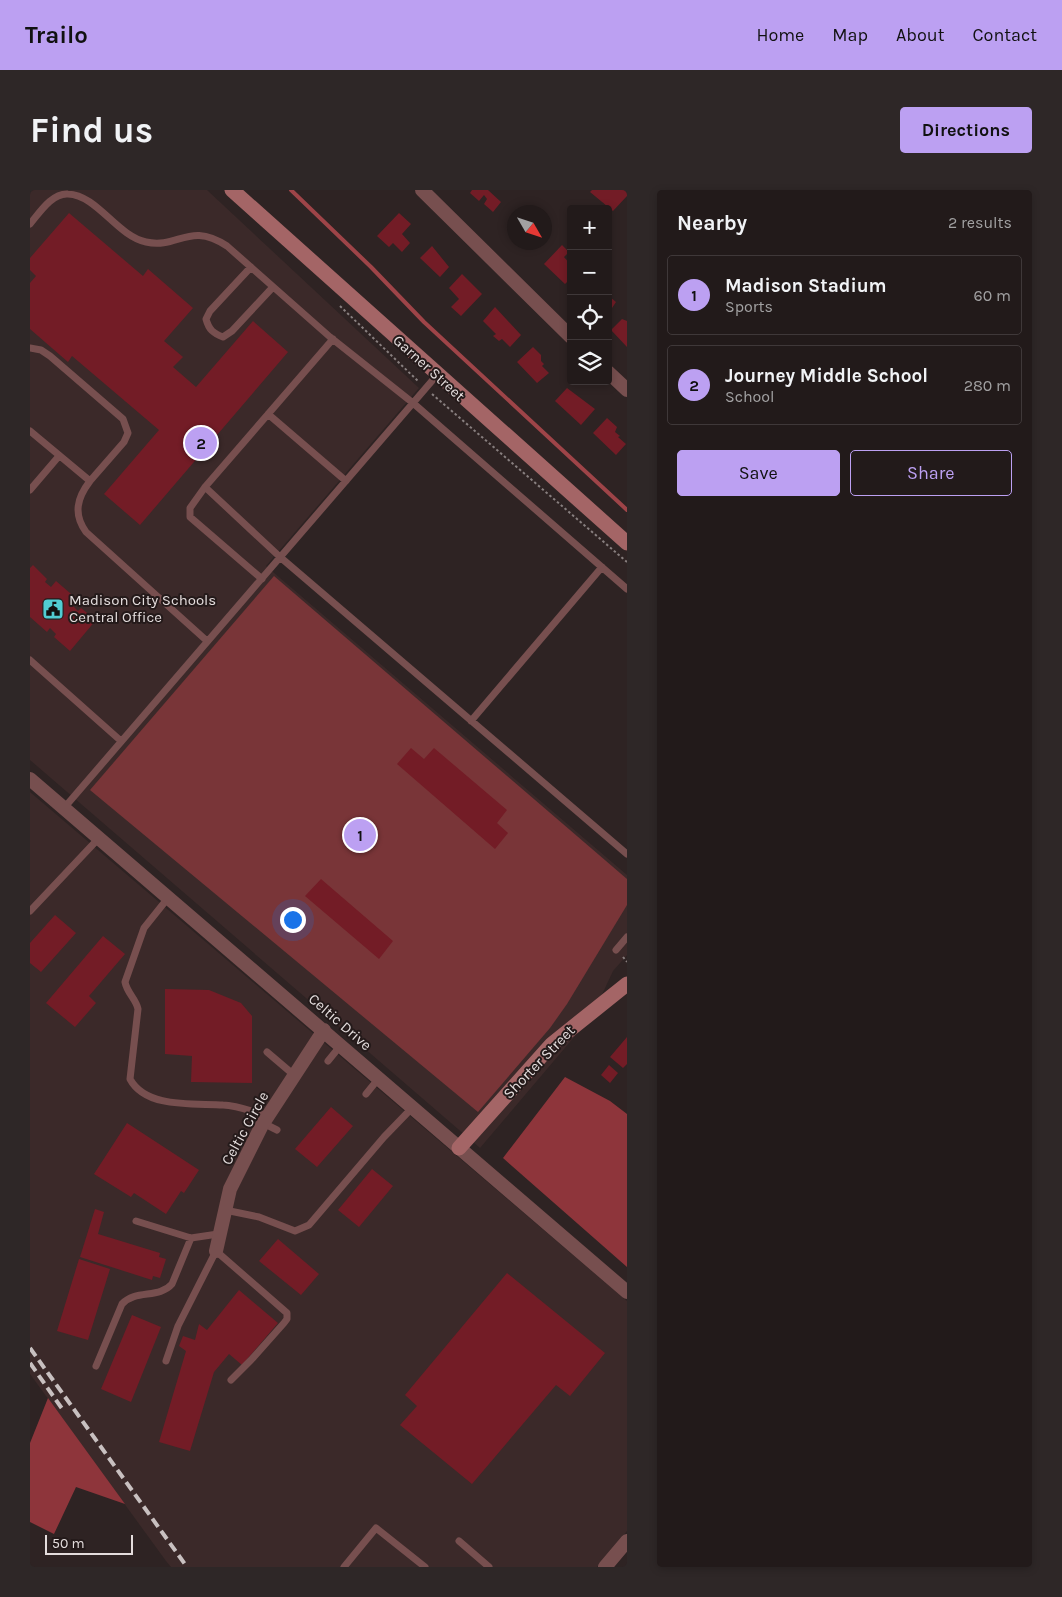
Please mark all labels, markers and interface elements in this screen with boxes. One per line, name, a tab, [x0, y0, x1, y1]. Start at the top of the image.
text: Trailo	[25, 21, 88, 49]
text: Home	[756, 24, 804, 46]
text: Map	[832, 24, 868, 46]
text: About	[896, 24, 945, 46]
text: Contact	[973, 24, 1037, 46]
button: Directions	[900, 107, 1032, 153]
text: Find us	[30, 110, 153, 151]
north arrow	[507, 205, 552, 250]
map controls	[567, 205, 612, 385]
button: +	[567, 205, 612, 250]
text: Nearby	[677, 211, 747, 235]
text: 2 results	[948, 213, 1012, 232]
button: −	[567, 250, 612, 295]
text: Madison Stadium	[725, 275, 887, 297]
text: 1	[691, 286, 697, 305]
text: 60 m	[974, 286, 1011, 305]
button: locate	[567, 295, 612, 340]
text: Sports	[725, 297, 773, 316]
street label: Garner Street	[389, 331, 469, 405]
button: layers	[567, 340, 612, 385]
text: Journey Middle School	[725, 365, 928, 387]
text: 2	[689, 376, 699, 395]
text: 280 m	[964, 376, 1011, 395]
text: School	[725, 387, 775, 406]
pin: 2	[185, 424, 217, 462]
button: Save	[677, 450, 840, 496]
button: Share	[850, 450, 1012, 496]
place label: Madison City Schools Central Office	[69, 591, 216, 626]
public building icon: Madison City Schools Central Office	[41, 597, 65, 621]
pin: 1	[344, 816, 376, 854]
your location	[280, 907, 306, 933]
street label: Celtic Drive	[305, 990, 375, 1054]
street label: Shorter Street	[499, 1021, 579, 1103]
street label: Celtic Circle	[217, 1088, 273, 1168]
scale bar	[45, 1532, 132, 1555]
text: 50 m	[52, 1535, 85, 1552]

